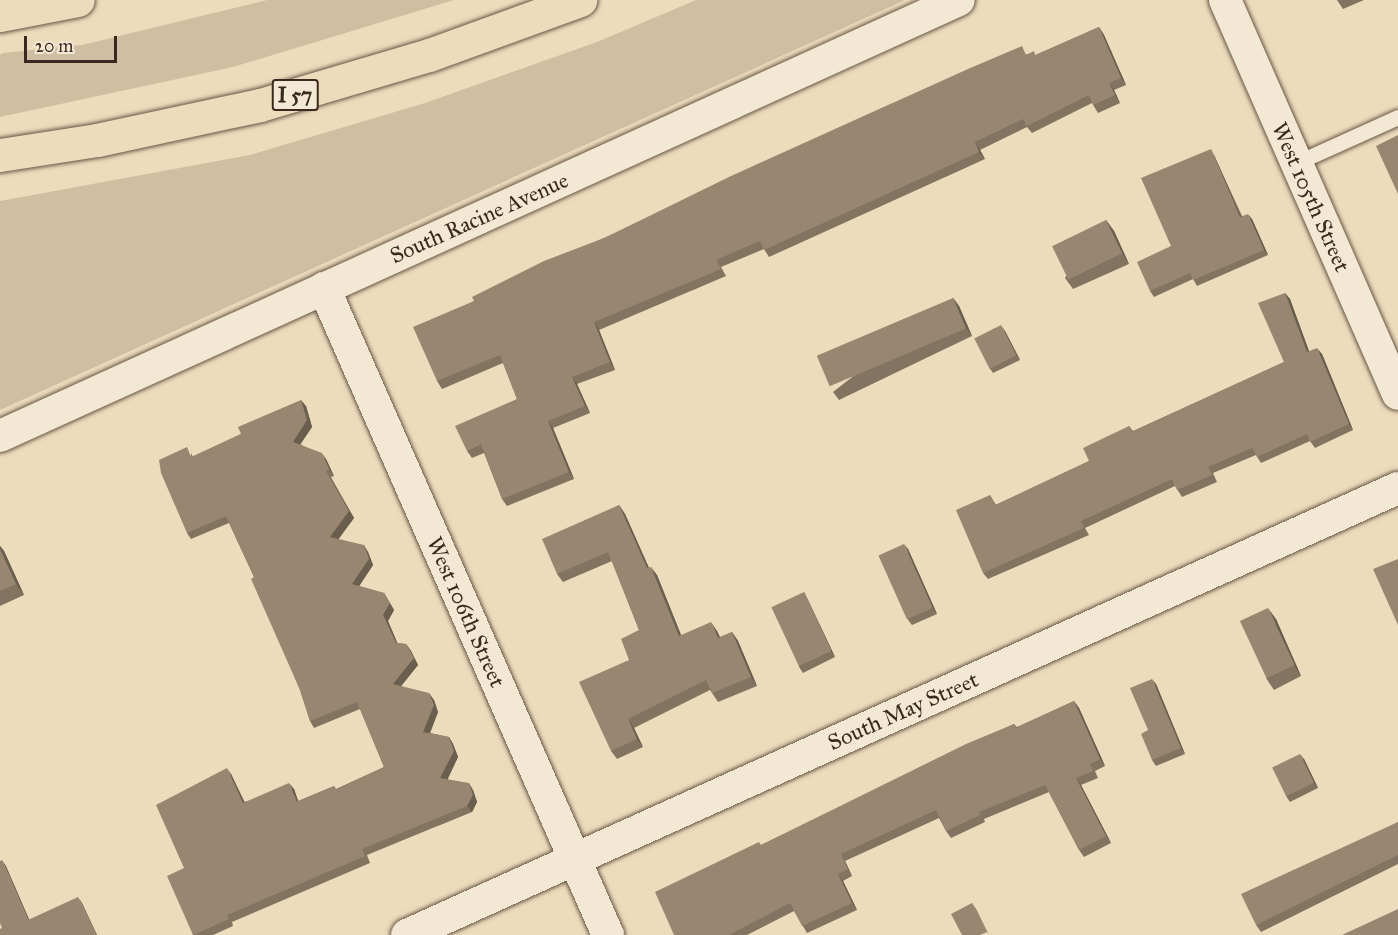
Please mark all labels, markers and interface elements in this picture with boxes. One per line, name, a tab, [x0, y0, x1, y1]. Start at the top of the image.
scale bar	[27, 24, 120, 62]
text: 20 m	[35, 35, 73, 57]
road number: I 57	[271, 77, 319, 113]
street label: West 105th Street	[1266, 118, 1356, 276]
street label: South Racine Avenue	[386, 167, 572, 269]
street label: West 106th Street	[421, 533, 511, 691]
street label: South May Street	[824, 666, 982, 756]

